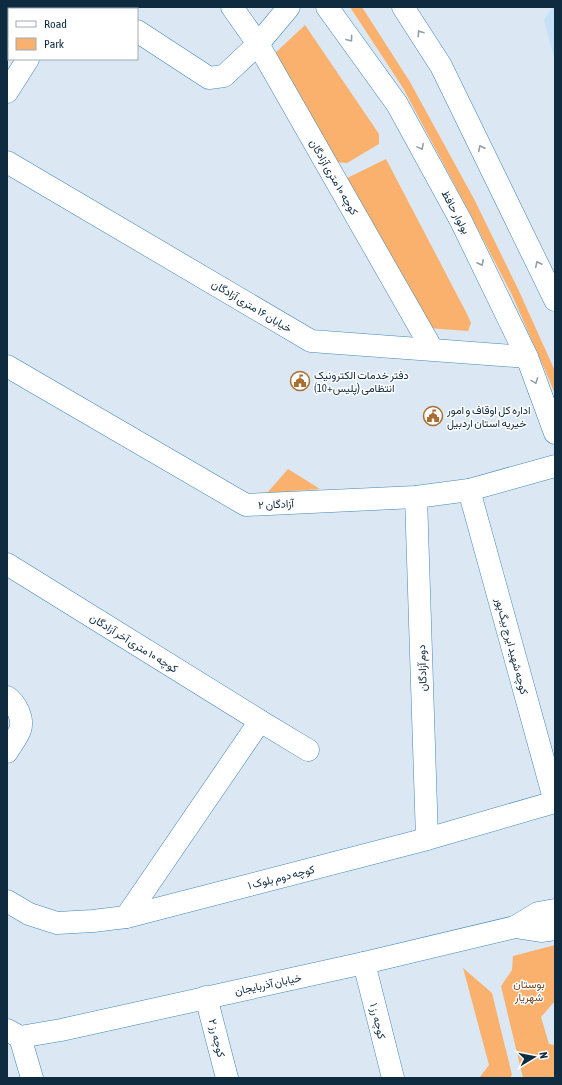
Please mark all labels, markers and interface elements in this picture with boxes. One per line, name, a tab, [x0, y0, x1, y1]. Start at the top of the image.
legend	[8, 8, 138, 60]
text: Road	[44, 17, 67, 31]
one-way arrow	[417, 30, 425, 37]
one-way arrow	[345, 34, 352, 41]
text: Park	[44, 37, 65, 51]
street label: کوچه ۱۰ متری آزادگان	[306, 137, 361, 218]
one-way arrow	[416, 143, 424, 150]
one-way arrow	[478, 144, 486, 152]
street label: بولوار حافظ	[439, 188, 472, 236]
one-way arrow	[476, 258, 484, 266]
one-way arrow	[535, 261, 543, 269]
street label: خیابان ۱۶ متری آزادگان	[209, 277, 294, 335]
place label: دفتر خدمات الکترونیک انتظامی (پلیس+10)	[314, 369, 409, 396]
public building icon: دفتر خدمات الکترونیک انتظامی (پلیس+10)	[289, 370, 311, 392]
one-way arrow	[531, 377, 539, 384]
place label: اداره کل اوقاف و امور خیریه استان اردبیل	[446, 404, 531, 430]
public building icon: اداره کل اوقاف و امور خیریه استان اردبیل	[422, 405, 444, 427]
street label: آزادگان ۲	[258, 497, 296, 512]
street label: کوچه شهید ایرج بیگ‌پور	[491, 595, 531, 696]
street label: کوچه ۱۰ متری آخر آزادگان	[87, 611, 180, 677]
street label: دوم آزادگان	[415, 644, 431, 692]
street label: کوچه دوم بلوک ۱	[246, 863, 316, 893]
street label: خیابان آذربایجان	[233, 971, 303, 998]
park label: بوستان شهریار	[513, 978, 545, 1004]
street label: کوچه رز ۱	[366, 1002, 388, 1041]
street label: کوچه رز ۲	[205, 1018, 228, 1059]
north arrow	[514, 1037, 554, 1077]
text: N	[537, 1051, 550, 1060]

